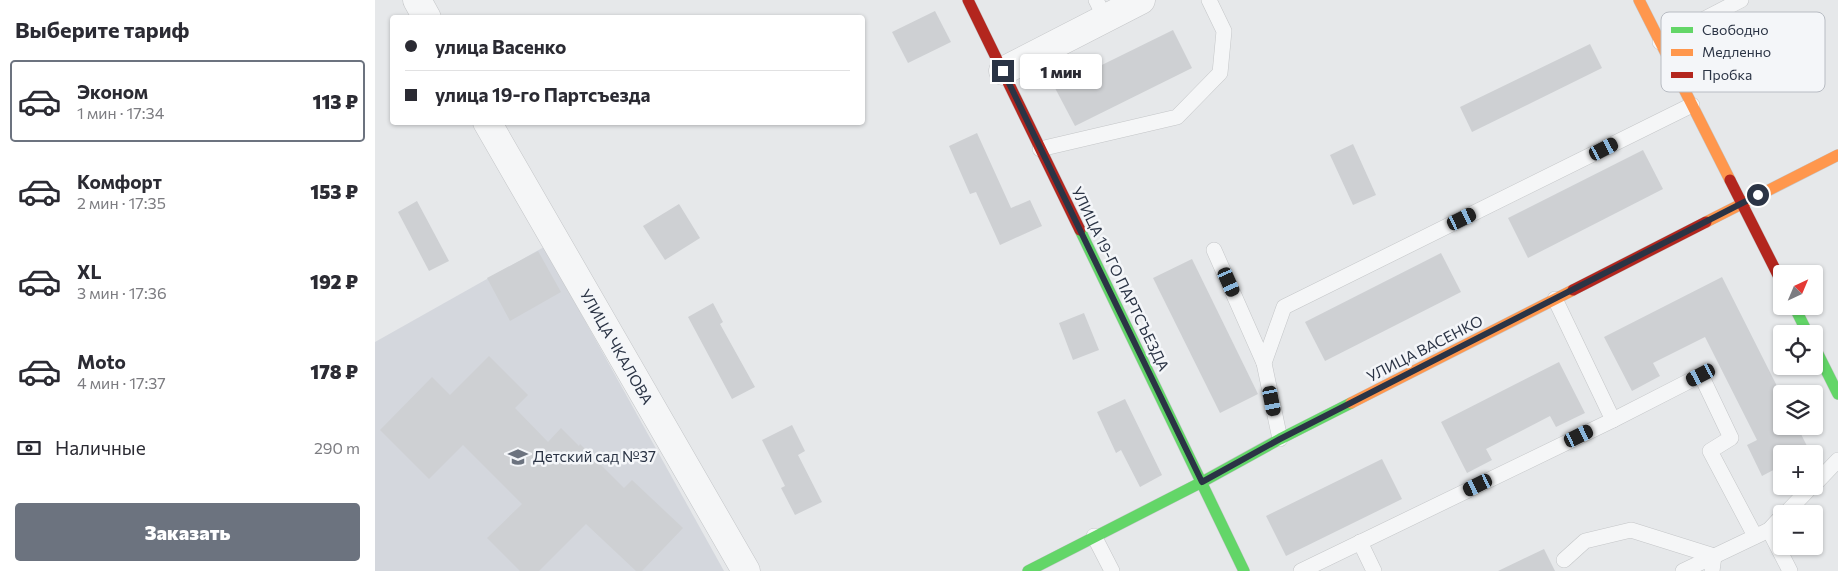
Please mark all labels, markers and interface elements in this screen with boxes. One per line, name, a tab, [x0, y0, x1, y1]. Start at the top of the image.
legend	[1661, 12, 1825, 92]
text: Выберите тариф	[15, 16, 189, 43]
text: Свободно	[1702, 21, 1769, 38]
text: улица Васенко	[435, 35, 566, 58]
text: Медленно	[1702, 43, 1771, 60]
callout: 1 мин	[1021, 54, 1103, 88]
route end	[992, 60, 1014, 82]
text: 1 мин	[1040, 62, 1082, 81]
text: Пробка	[1702, 66, 1752, 83]
icon: car	[17, 79, 62, 124]
text: Эконом	[77, 80, 148, 103]
text: улица 19-го Партсъезда	[435, 83, 650, 106]
text: 113 ₽	[313, 90, 358, 113]
text: 1 мин · 17:34	[77, 103, 164, 122]
car	[1587, 136, 1620, 162]
icon: car	[17, 169, 62, 214]
text: Комфорт	[77, 170, 162, 193]
text: 153 ₽	[310, 180, 358, 203]
street label: УЛИЦА 19-ГО ПАРТСЪЕЗДА	[1068, 183, 1173, 374]
route start	[1747, 184, 1769, 206]
text: 2 мин · 17:35	[77, 193, 166, 212]
car	[1445, 206, 1478, 232]
icon: car	[17, 259, 62, 304]
text: XL	[77, 260, 102, 283]
car	[1216, 265, 1241, 299]
north arrow	[1773, 265, 1823, 315]
map controls	[1773, 265, 1823, 555]
text: 192 ₽	[310, 270, 358, 293]
text: 3 мин · 17:36	[77, 283, 167, 302]
street label: УЛИЦА ЧКАЛОВА	[577, 286, 657, 407]
street label: УЛИЦА ВАСЕНКО	[1364, 311, 1486, 385]
button: locate	[1773, 325, 1823, 375]
icon: car	[17, 349, 62, 394]
text: Moto	[77, 350, 126, 373]
text: 178 ₽	[310, 360, 358, 383]
car	[1684, 362, 1717, 388]
text: 4 мин · 17:37	[77, 373, 166, 392]
car	[1261, 385, 1282, 417]
button: layers	[1773, 385, 1823, 435]
car	[1562, 423, 1595, 449]
icon: cash	[15, 434, 43, 462]
text: Наличные	[55, 436, 146, 459]
text: 290 m	[314, 438, 360, 457]
button: +	[1773, 445, 1823, 495]
school or university icon: Детский сад №37	[507, 446, 529, 468]
place label: Детский сад №37	[533, 447, 656, 465]
car	[1461, 472, 1494, 498]
button: Заказать	[15, 503, 360, 561]
button: −	[1773, 505, 1823, 555]

